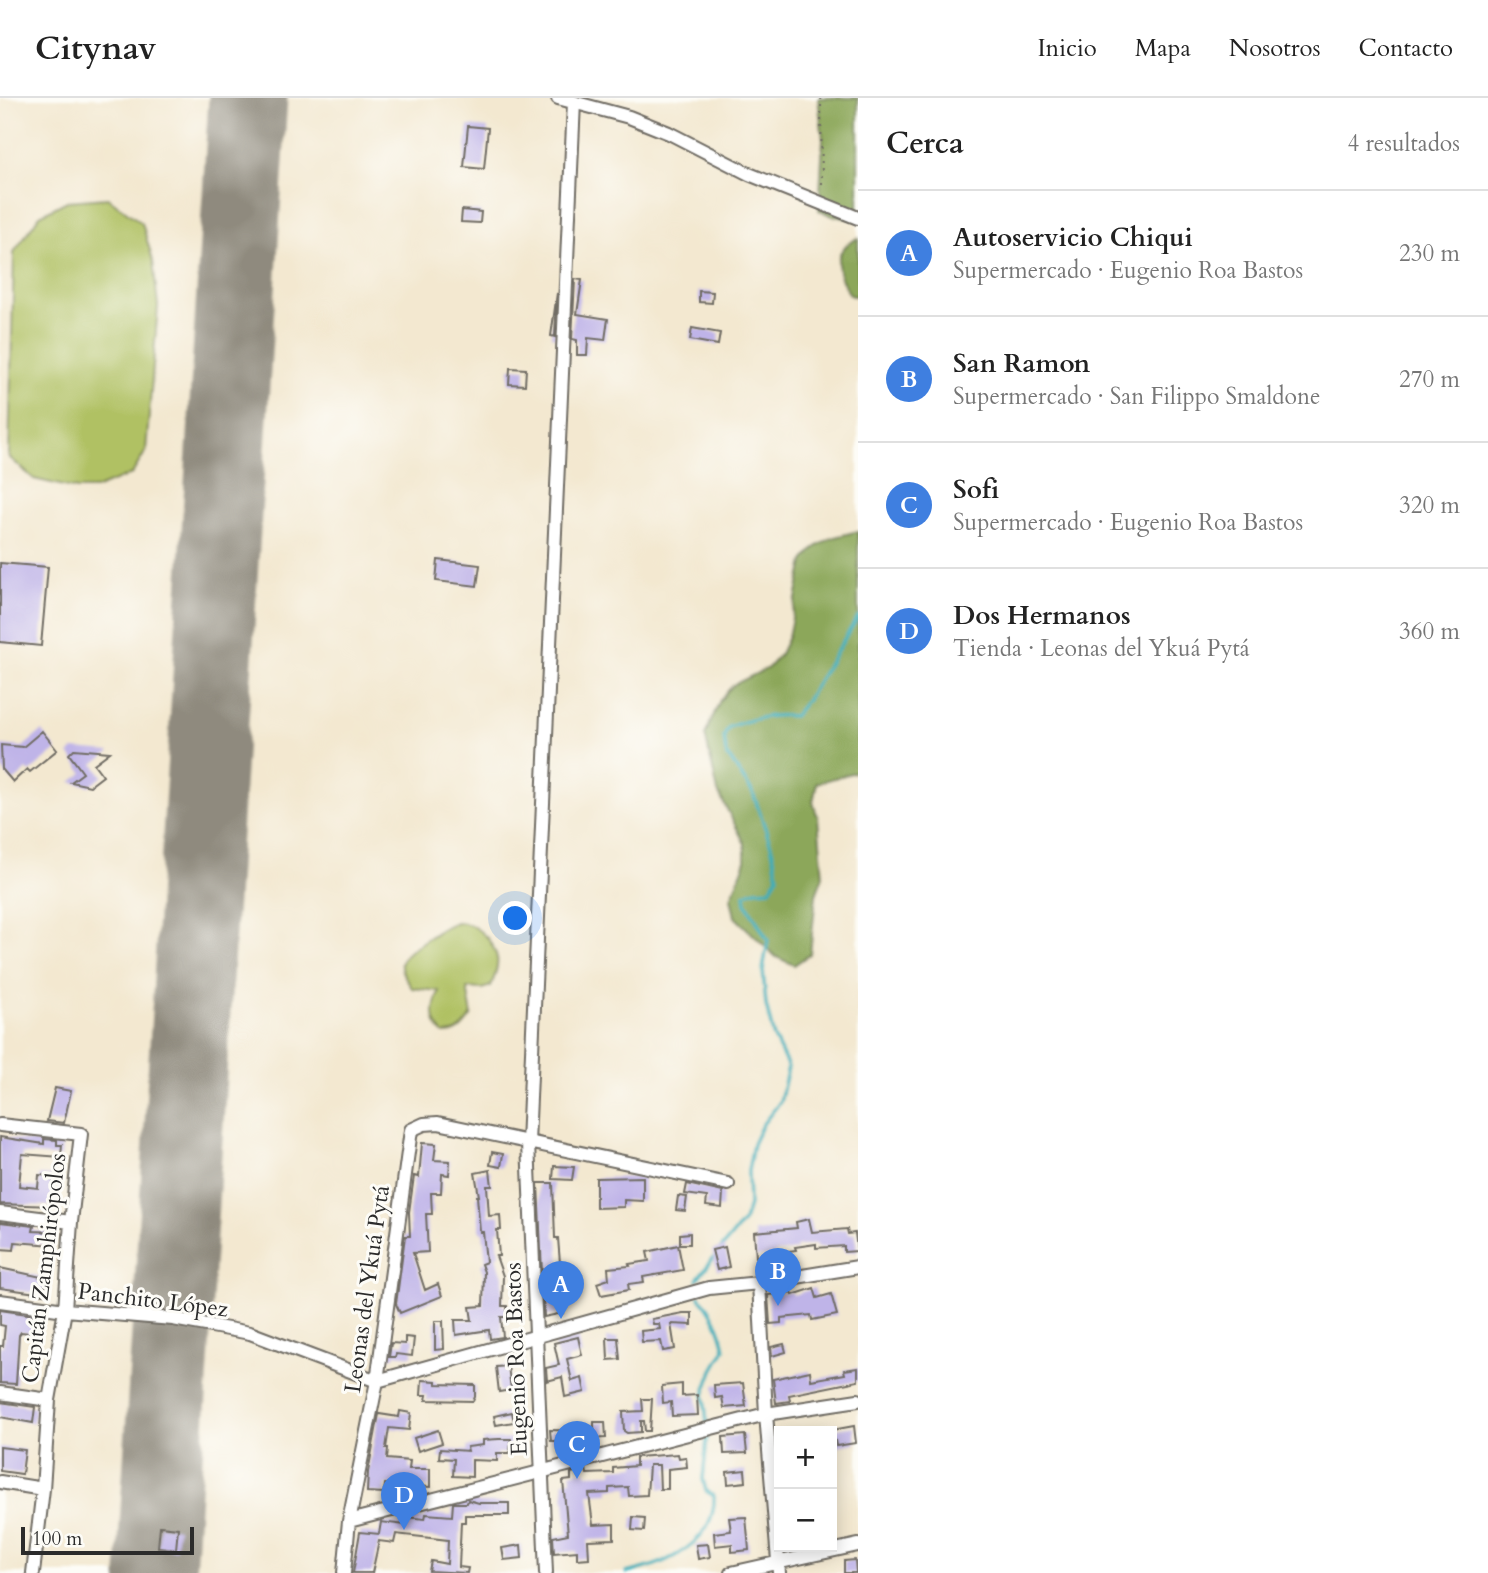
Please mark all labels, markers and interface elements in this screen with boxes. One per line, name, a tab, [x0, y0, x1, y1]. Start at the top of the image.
text: Citynav	[35, 26, 156, 71]
text: Inicio	[1037, 32, 1097, 65]
text: Mapa	[1135, 32, 1191, 65]
text: Nosotros	[1229, 32, 1321, 65]
text: Contacto	[1359, 32, 1453, 65]
text: Cerca	[886, 123, 964, 164]
text: 4 resultados	[1347, 128, 1460, 159]
text: Autoservicio Chiqui	[953, 220, 1193, 255]
text: A	[900, 238, 918, 269]
text: 230 m	[1399, 238, 1460, 269]
text: Supermercado · Eugenio Roa Bastos	[953, 255, 1303, 286]
text: San Ramon	[953, 346, 1090, 381]
text: B	[901, 364, 917, 395]
text: 270 m	[1399, 364, 1460, 395]
text: Supermercado · San Filippo Smaldone	[953, 381, 1320, 412]
text: Sofi	[953, 472, 999, 507]
text: C	[900, 490, 918, 521]
text: 320 m	[1399, 490, 1460, 521]
text: Supermercado · Eugenio Roa Bastos	[953, 507, 1303, 538]
text: Dos Hermanos	[953, 598, 1131, 633]
text: D	[899, 616, 919, 647]
text: 360 m	[1399, 616, 1460, 647]
text: Tienda · Leonas del Ykuá Pytá	[953, 633, 1250, 664]
your location	[498, 901, 532, 935]
street label: Capitán Zamphirópolos	[15, 1151, 73, 1385]
street label: Leonas del Ykuá Pytá	[337, 1183, 397, 1395]
pin: B	[755, 1248, 801, 1306]
pin: A	[538, 1261, 584, 1319]
street label: Eugenio Roa Bastos	[497, 1262, 535, 1456]
street label: Panchito López	[76, 1275, 230, 1325]
pin: C	[554, 1421, 600, 1479]
map controls	[774, 1426, 837, 1552]
button: +	[774, 1426, 837, 1489]
pin: D	[381, 1472, 427, 1530]
button: −	[774, 1489, 837, 1552]
scale bar	[21, 1524, 194, 1556]
text: 100 m	[32, 1526, 82, 1552]

